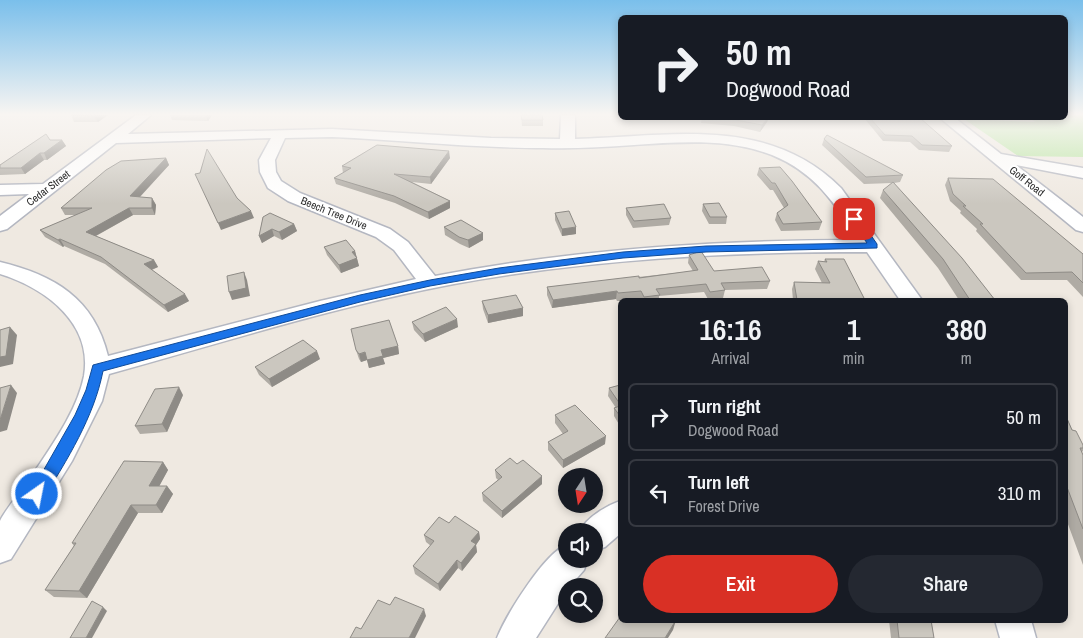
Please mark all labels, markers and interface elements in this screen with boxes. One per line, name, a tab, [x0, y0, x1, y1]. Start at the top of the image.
text: 50 m	[726, 29, 791, 76]
icon: right	[643, 35, 708, 100]
text: Dogwood Road	[726, 74, 850, 104]
street label: Goff Road	[1007, 163, 1047, 199]
street label: Cedar Street	[23, 167, 73, 209]
street label: Beech Tree Drive	[299, 193, 369, 233]
pin	[833, 198, 875, 240]
icon: arrive	[840, 205, 868, 233]
text: 16:16	[699, 309, 762, 349]
text: 1	[847, 309, 861, 349]
text: 380	[946, 309, 987, 349]
text: Arrival	[711, 347, 749, 369]
text: min	[843, 347, 865, 369]
text: m	[961, 347, 972, 369]
text: Turn right	[688, 393, 760, 419]
icon: right	[645, 403, 673, 431]
text: 50 m	[1006, 404, 1041, 430]
text: Dogwood Road	[688, 419, 778, 441]
position arrow	[10, 467, 62, 519]
north arrow	[558, 468, 602, 512]
map controls	[558, 468, 603, 623]
text: Turn left	[688, 469, 749, 495]
icon: left	[645, 479, 673, 507]
text: 310 m	[998, 480, 1041, 506]
text: Forest Drive	[688, 495, 760, 517]
button: sound	[558, 523, 603, 568]
button: Exit	[643, 555, 838, 613]
button: Share	[848, 555, 1043, 613]
button: search	[558, 578, 603, 623]

